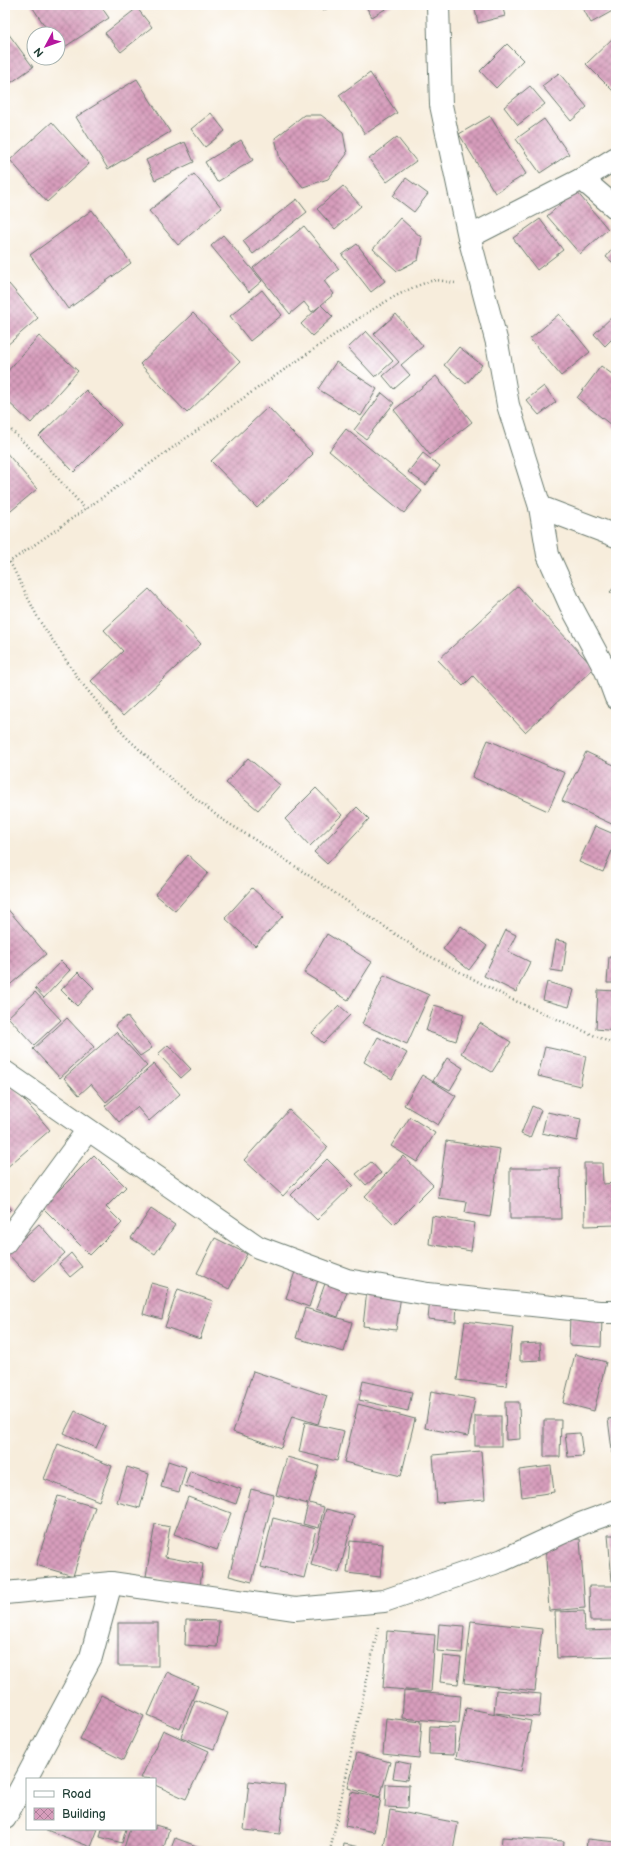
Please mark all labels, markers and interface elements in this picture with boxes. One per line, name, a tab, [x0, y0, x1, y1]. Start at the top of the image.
north arrow	[26, 26, 66, 66]
text: N	[31, 45, 46, 60]
legend	[26, 1778, 156, 1830]
text: Road	[62, 1787, 91, 1802]
text: Building	[62, 1807, 106, 1822]

